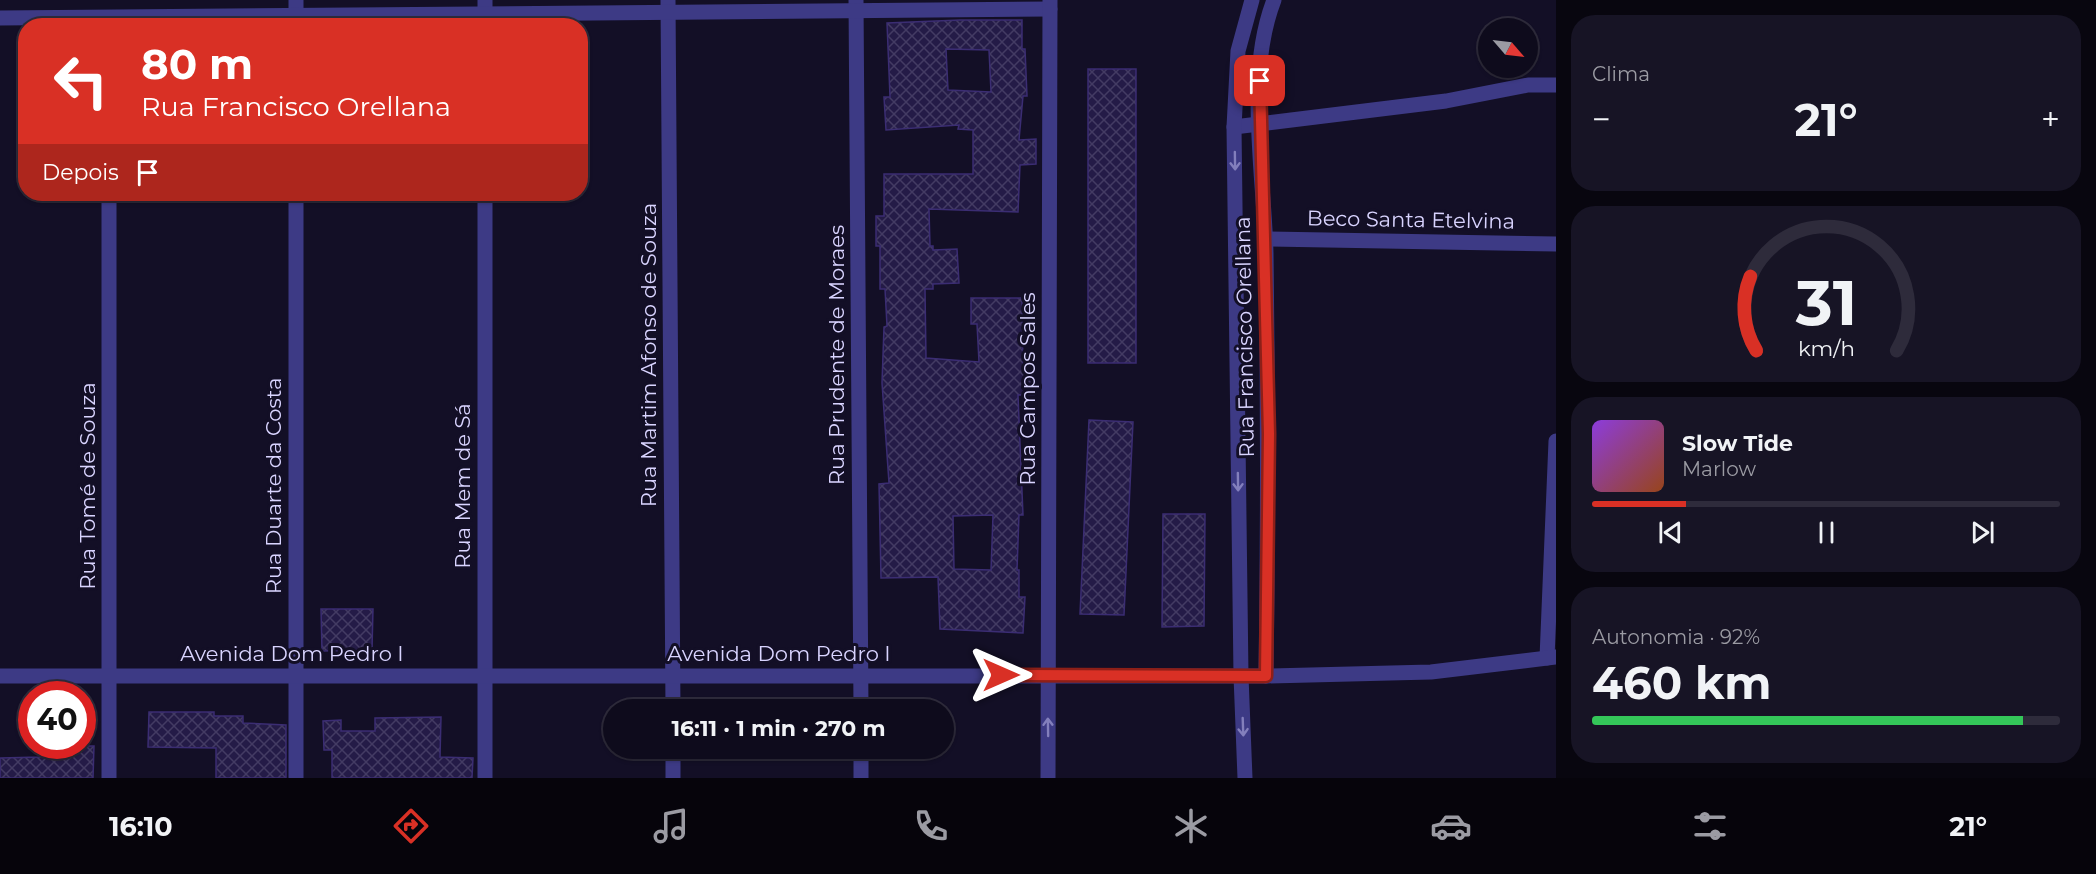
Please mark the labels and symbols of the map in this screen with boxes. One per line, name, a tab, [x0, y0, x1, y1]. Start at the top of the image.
north arrow	[1478, 18, 1538, 78]
pin	[1234, 55, 1285, 106]
one-way arrow	[1229, 151, 1240, 171]
street label: Rua Martim Afonso de Souza	[636, 203, 661, 507]
street label: Beco Santa Etelvina	[1307, 205, 1515, 234]
street label: Rua Francisco Orellana	[1230, 216, 1259, 458]
street label: Rua Prudente de Moraes	[824, 225, 849, 485]
street label: Rua Campos Sales	[1015, 292, 1040, 486]
street label: Rua Duarte da Costa	[261, 378, 286, 594]
street label: Rua Tomé de Souza	[75, 382, 100, 590]
street label: Rua Mem de Sá	[450, 403, 475, 569]
one-way arrow	[1232, 472, 1244, 492]
street label: Avenida Dom Pedro I	[180, 641, 404, 666]
street label: Avenida Dom Pedro I	[667, 641, 891, 666]
position arrow	[969, 643, 1033, 707]
speed limit sign: 40	[18, 681, 96, 759]
one-way arrow	[1238, 716, 1249, 736]
one-way arrow	[1042, 717, 1054, 737]

